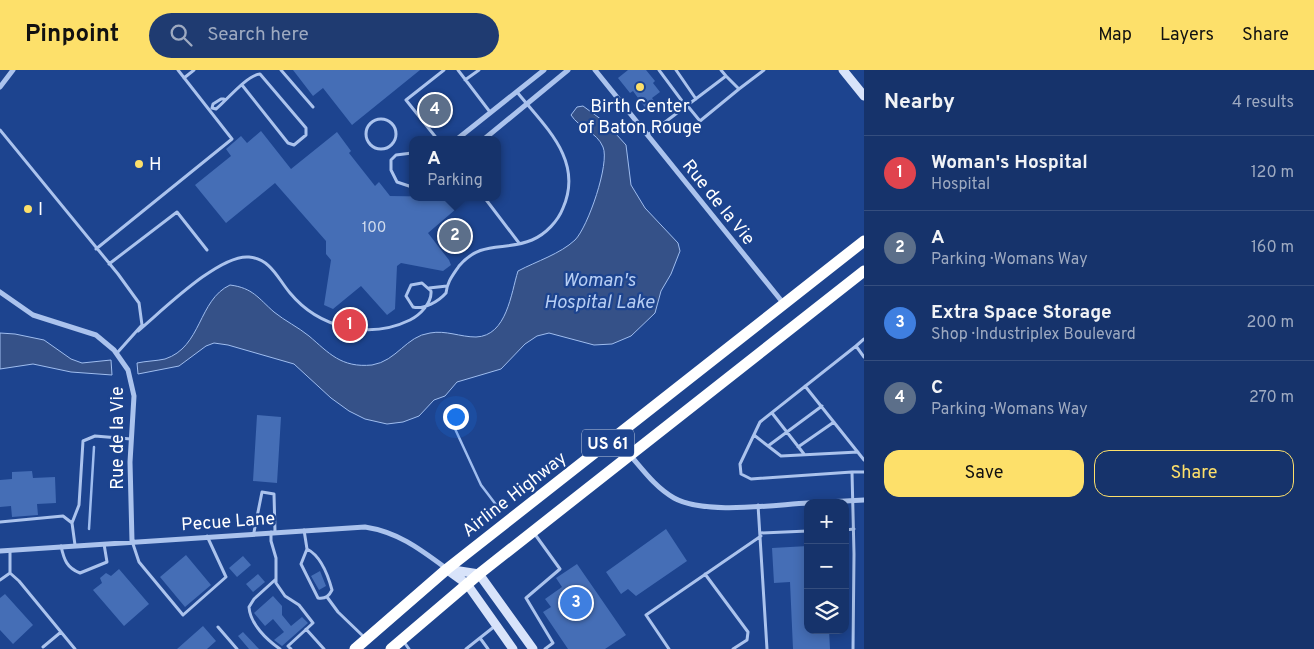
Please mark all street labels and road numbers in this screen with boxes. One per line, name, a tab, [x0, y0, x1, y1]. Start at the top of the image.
street label: Rue de la Vie	[676, 156, 759, 250]
street label: Rue de la Vie	[107, 386, 130, 490]
road number: US 61	[582, 429, 634, 456]
street label: Airline Highway	[458, 447, 572, 543]
street label: Pecue Lane	[180, 508, 276, 537]

